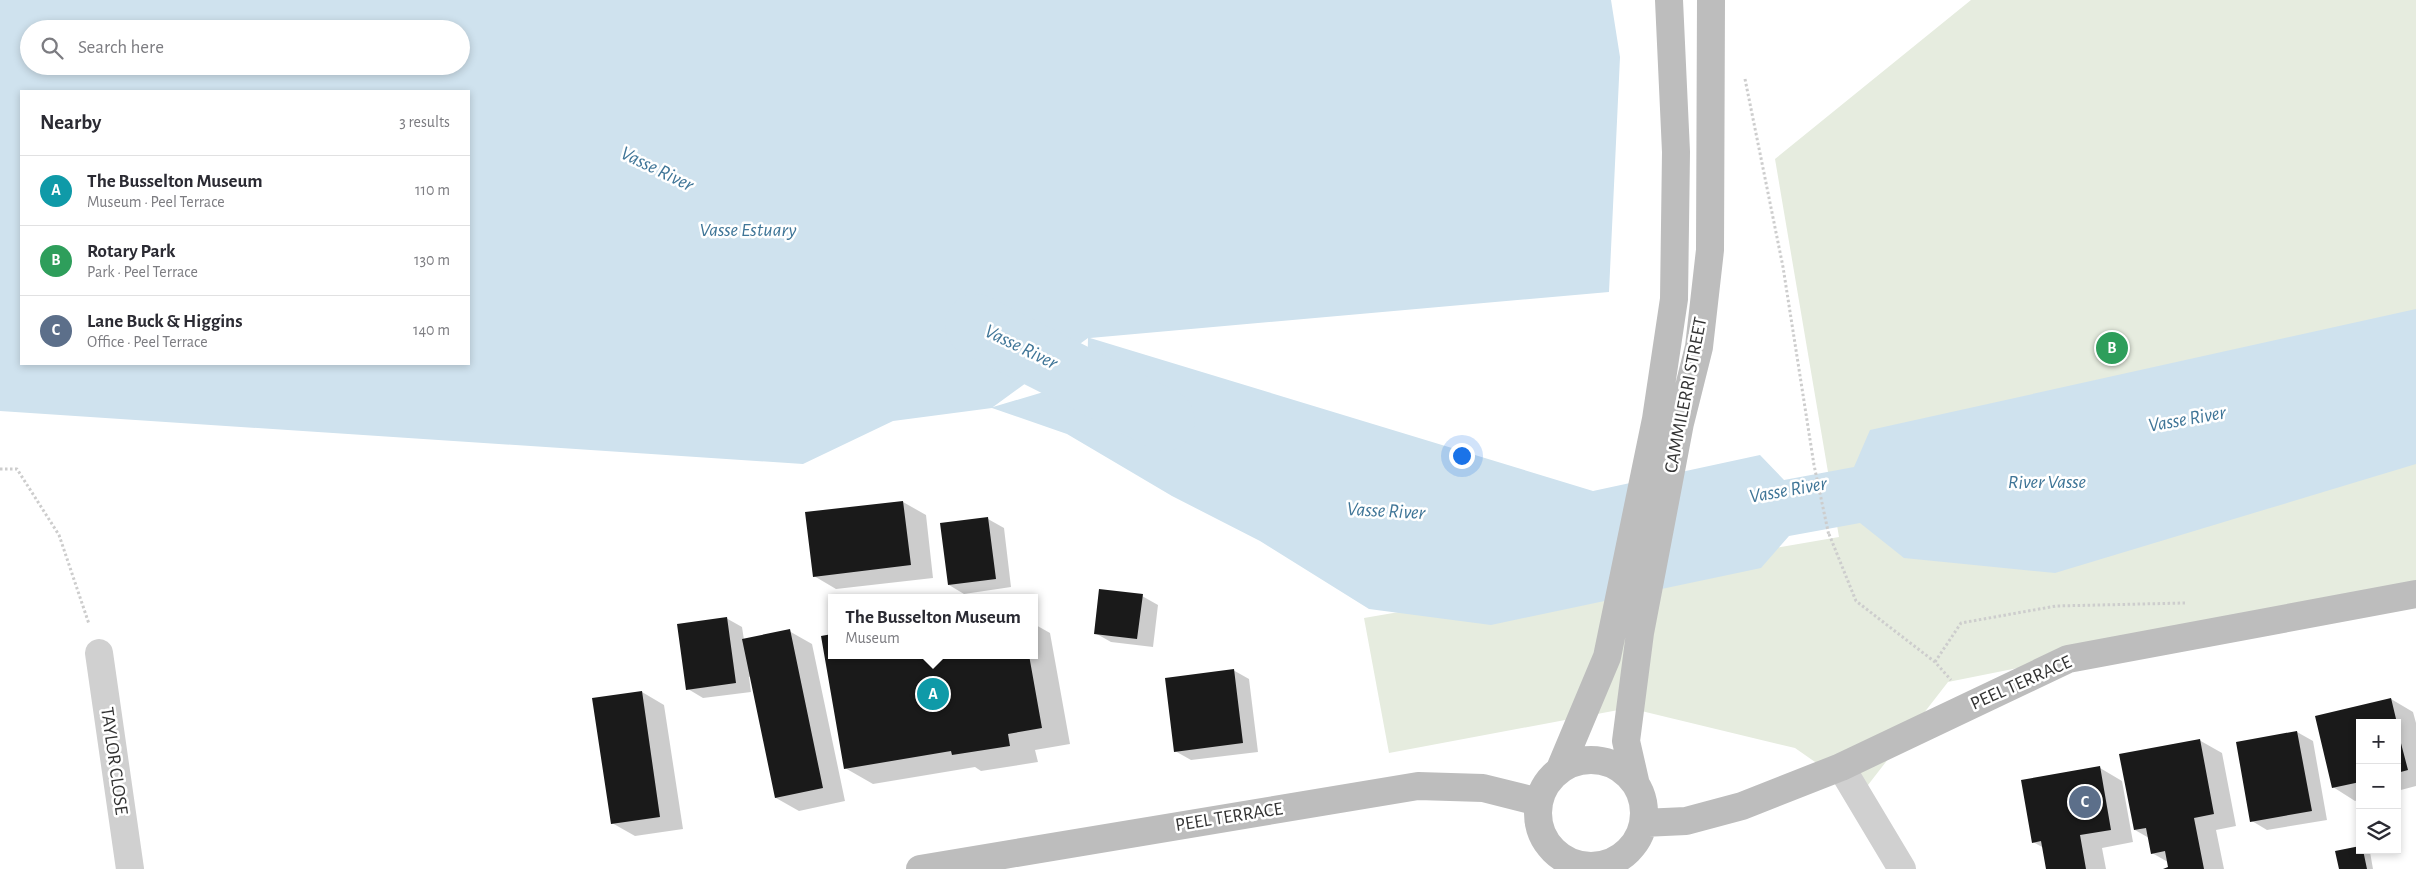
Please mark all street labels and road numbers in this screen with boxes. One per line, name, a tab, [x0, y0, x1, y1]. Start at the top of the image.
street label: CAMMILERRI STREET	[1662, 315, 1710, 475]
street label: PEEL TERRACE	[1968, 652, 2074, 714]
street label: TAYLOR CLOSE	[97, 706, 131, 816]
street label: PEEL TERRACE	[1174, 799, 1284, 835]

